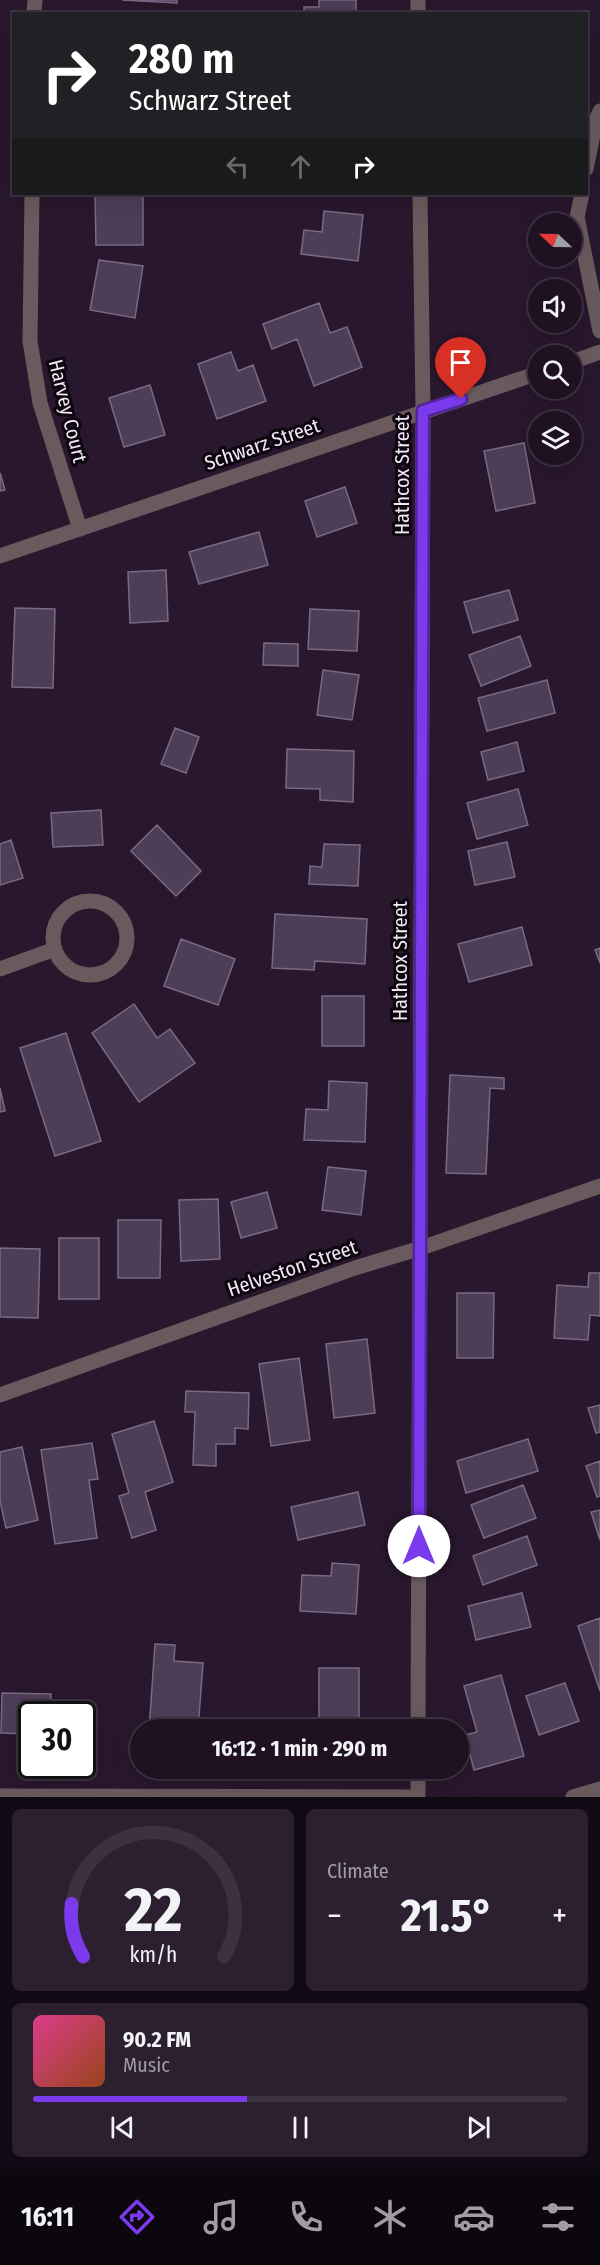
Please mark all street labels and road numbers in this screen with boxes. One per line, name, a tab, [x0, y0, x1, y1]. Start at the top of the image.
street label: Harvey Court	[44, 357, 93, 465]
street label: Schwarz Street	[201, 413, 323, 475]
street label: Hathcox Street	[390, 414, 414, 535]
street label: Hathcox Street	[388, 900, 412, 1021]
street label: Helveston Street	[224, 1234, 360, 1301]

